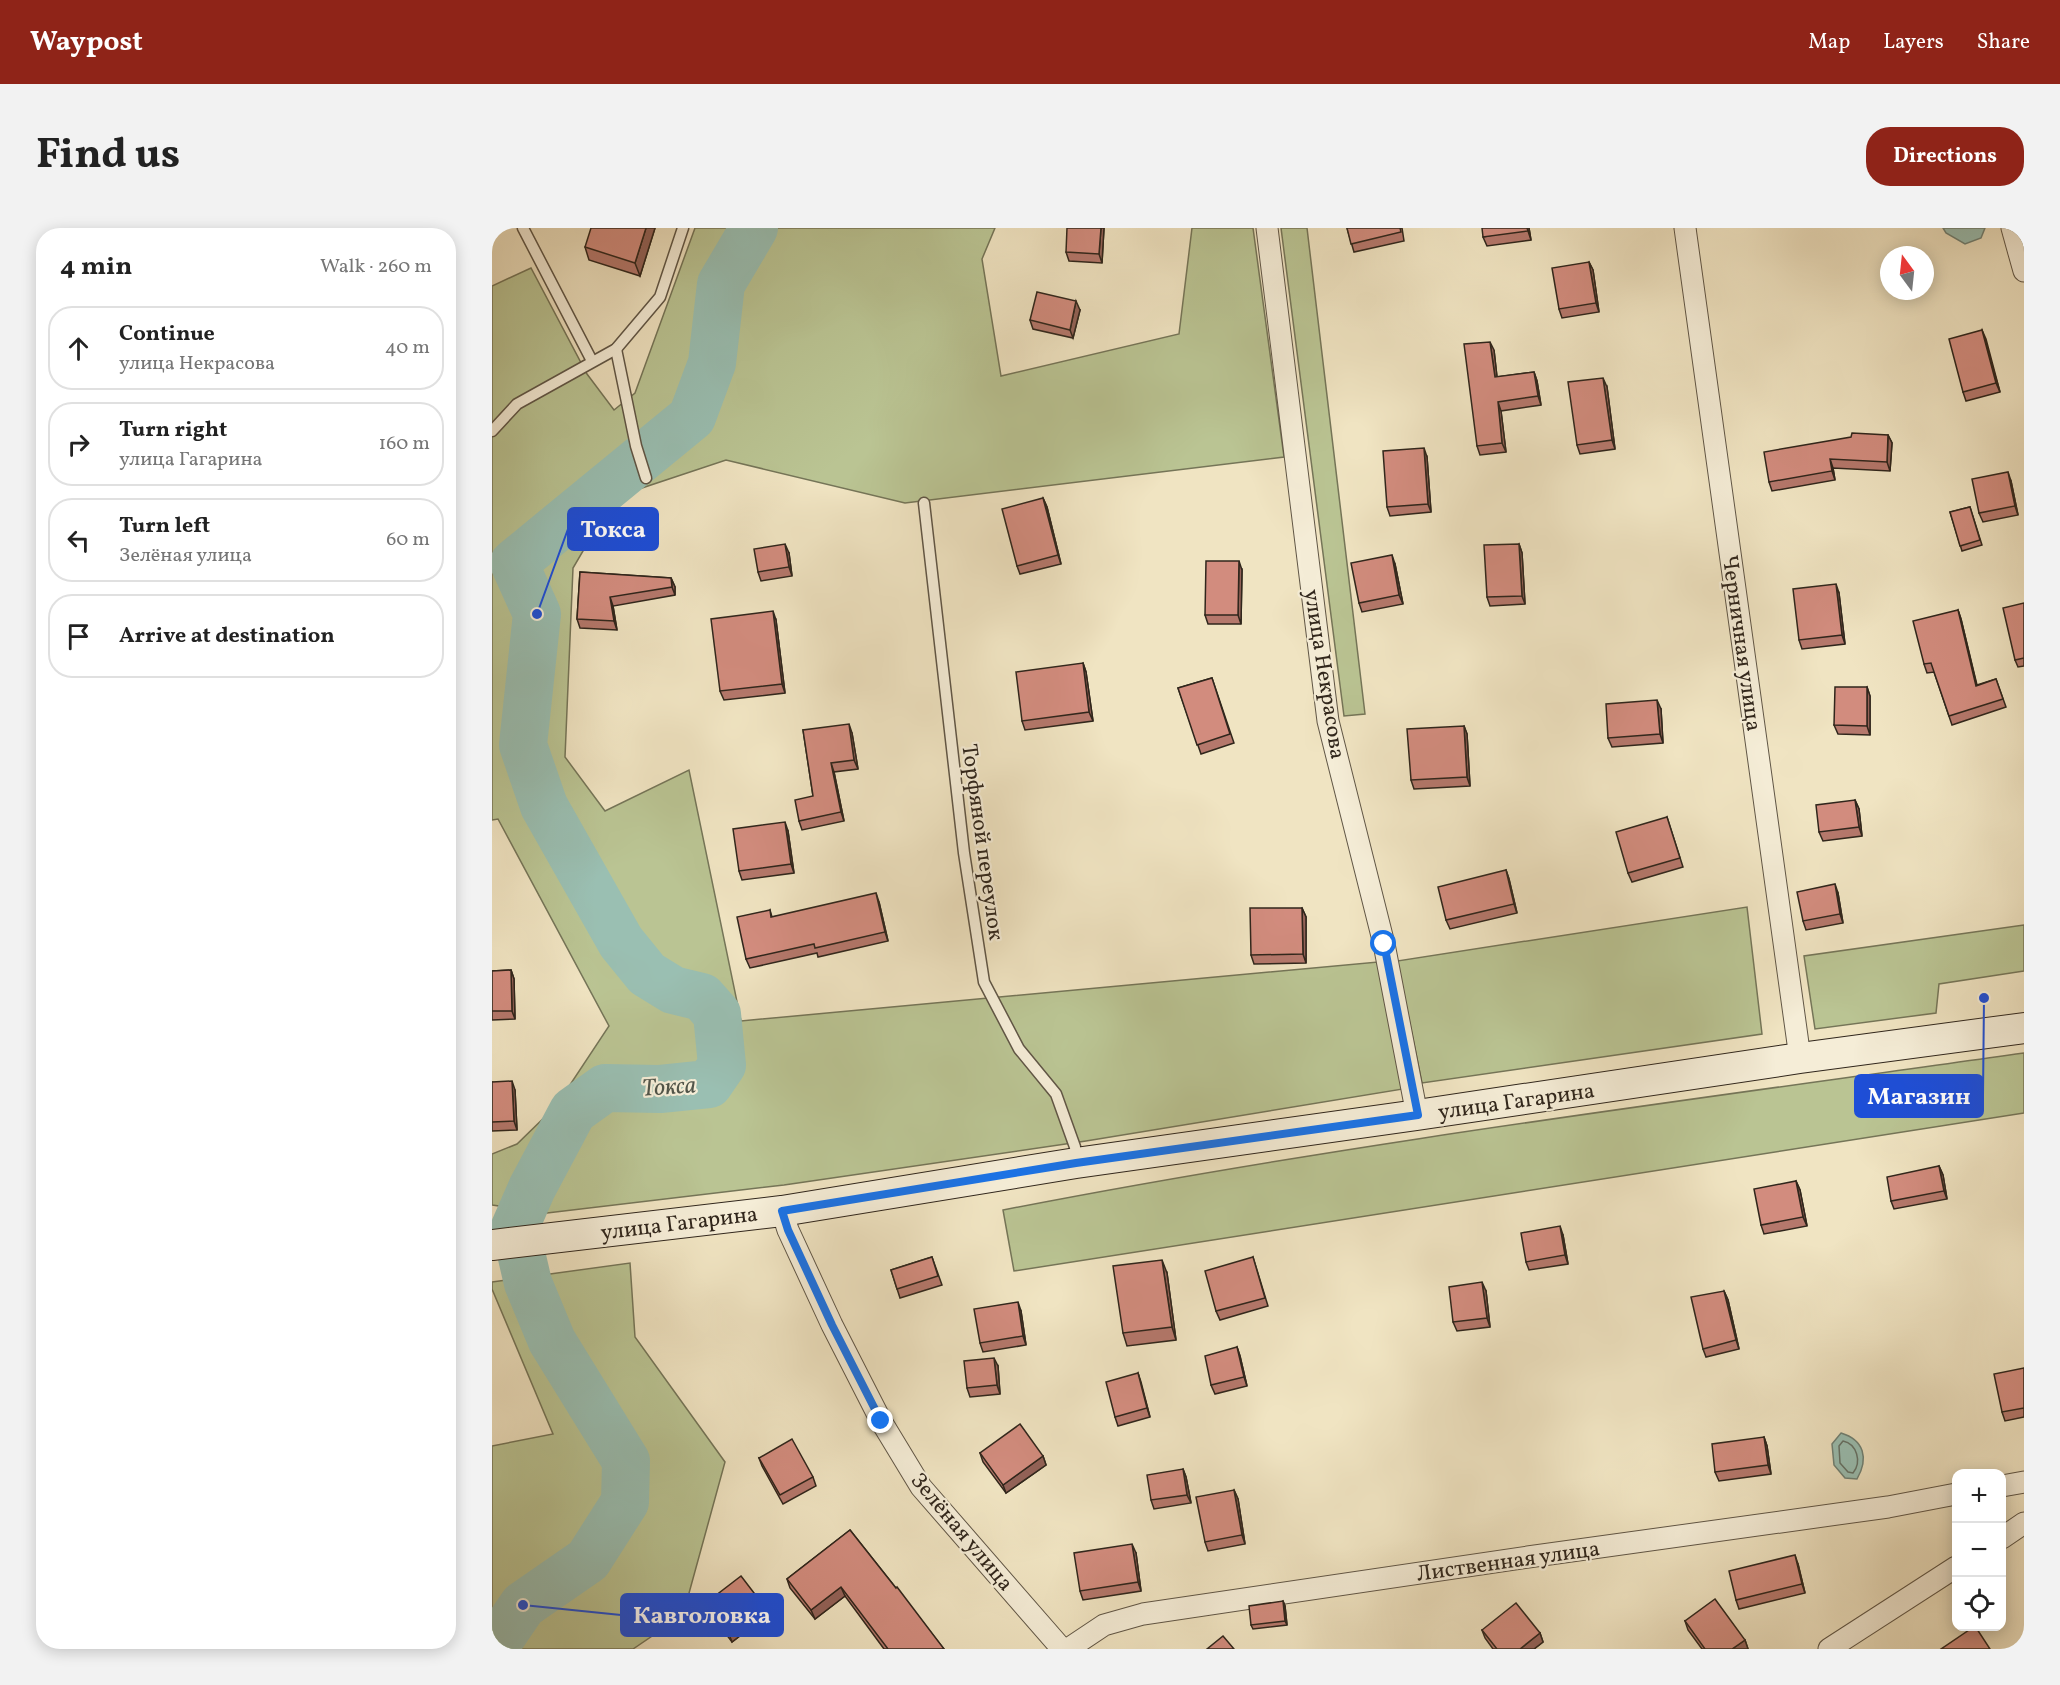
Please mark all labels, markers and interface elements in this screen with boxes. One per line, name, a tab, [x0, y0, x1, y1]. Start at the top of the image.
text: Waypost	[30, 23, 143, 62]
text: Map	[1808, 28, 1850, 57]
text: Layers	[1883, 28, 1944, 57]
text: Share	[1977, 28, 2030, 57]
text: Find us	[36, 127, 180, 186]
button: Directions	[1866, 127, 2024, 186]
north arrow	[1880, 246, 1934, 300]
text: 4 min	[60, 249, 132, 285]
text: Walk · 260 m	[320, 253, 432, 281]
text: Continue	[119, 319, 215, 350]
icon: ahead	[62, 332, 95, 365]
text: 40 m	[385, 334, 430, 362]
text: улица Некрасова	[119, 350, 275, 378]
text: Turn right	[119, 415, 227, 446]
icon: right	[62, 428, 95, 461]
text: 160 m	[378, 430, 430, 458]
text: улица Гагарина	[119, 446, 263, 474]
callout: Токса	[568, 508, 658, 550]
text: Turn left	[119, 511, 210, 542]
text: Токса	[580, 514, 646, 548]
icon: left	[62, 524, 95, 557]
text: 60 m	[386, 526, 430, 554]
text: Зелёная улица	[119, 542, 252, 570]
street label: Черничная улица	[1713, 553, 1768, 734]
street label: улица Некрасова	[1295, 587, 1352, 762]
icon: arrive	[62, 620, 95, 653]
text: Arrive at destination	[119, 621, 335, 652]
street label: Торфяной переулок	[952, 742, 1011, 943]
route start	[1370, 930, 1396, 956]
water label: Токса	[641, 1069, 697, 1107]
callout: Магазин	[1855, 1075, 1983, 1117]
street label: улица Гагарина	[1436, 1076, 1597, 1129]
text: Магазин	[1867, 1081, 1971, 1115]
street label: улица Гагарина	[599, 1199, 760, 1249]
route end	[867, 1407, 893, 1433]
street label: Зелёная улица	[902, 1467, 1020, 1599]
map controls	[1952, 1469, 2006, 1631]
button: +	[1952, 1469, 2006, 1523]
button: −	[1952, 1523, 2006, 1577]
street label: Лиственная улица	[1415, 1534, 1602, 1591]
button: locate	[1952, 1577, 2006, 1631]
callout: Кавголовка	[621, 1594, 783, 1636]
text: Кавголовка	[633, 1600, 771, 1634]

